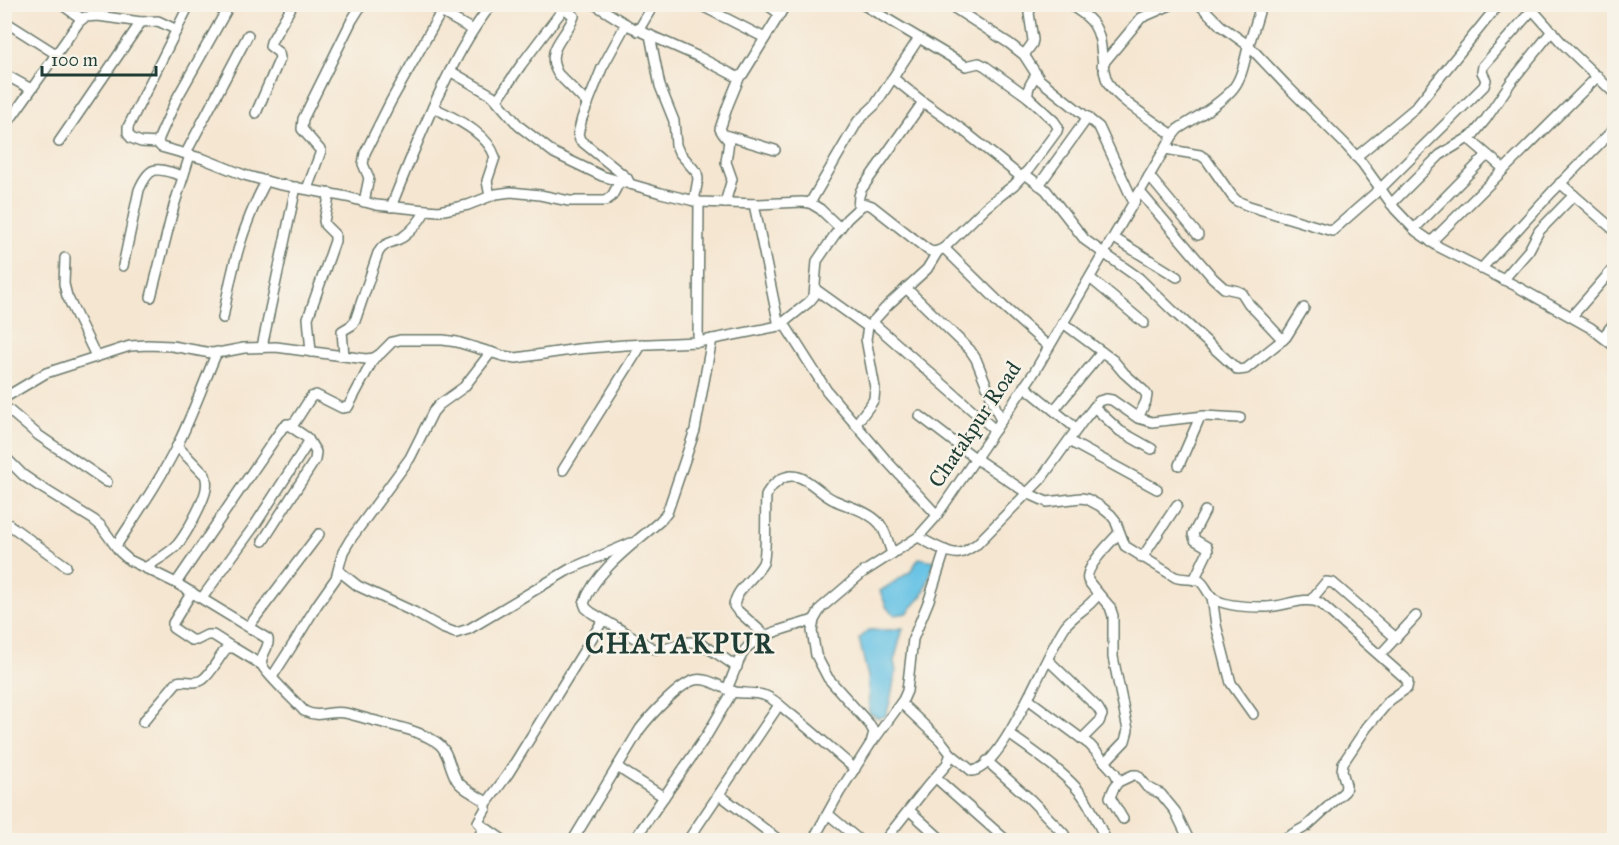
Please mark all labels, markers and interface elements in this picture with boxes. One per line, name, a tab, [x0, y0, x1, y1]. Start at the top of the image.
scale bar	[42, 39, 156, 77]
text: 100 m	[51, 49, 98, 71]
street label: Chatakpur Road	[922, 356, 1027, 493]
district label: CHATAKPUR	[585, 626, 775, 661]

